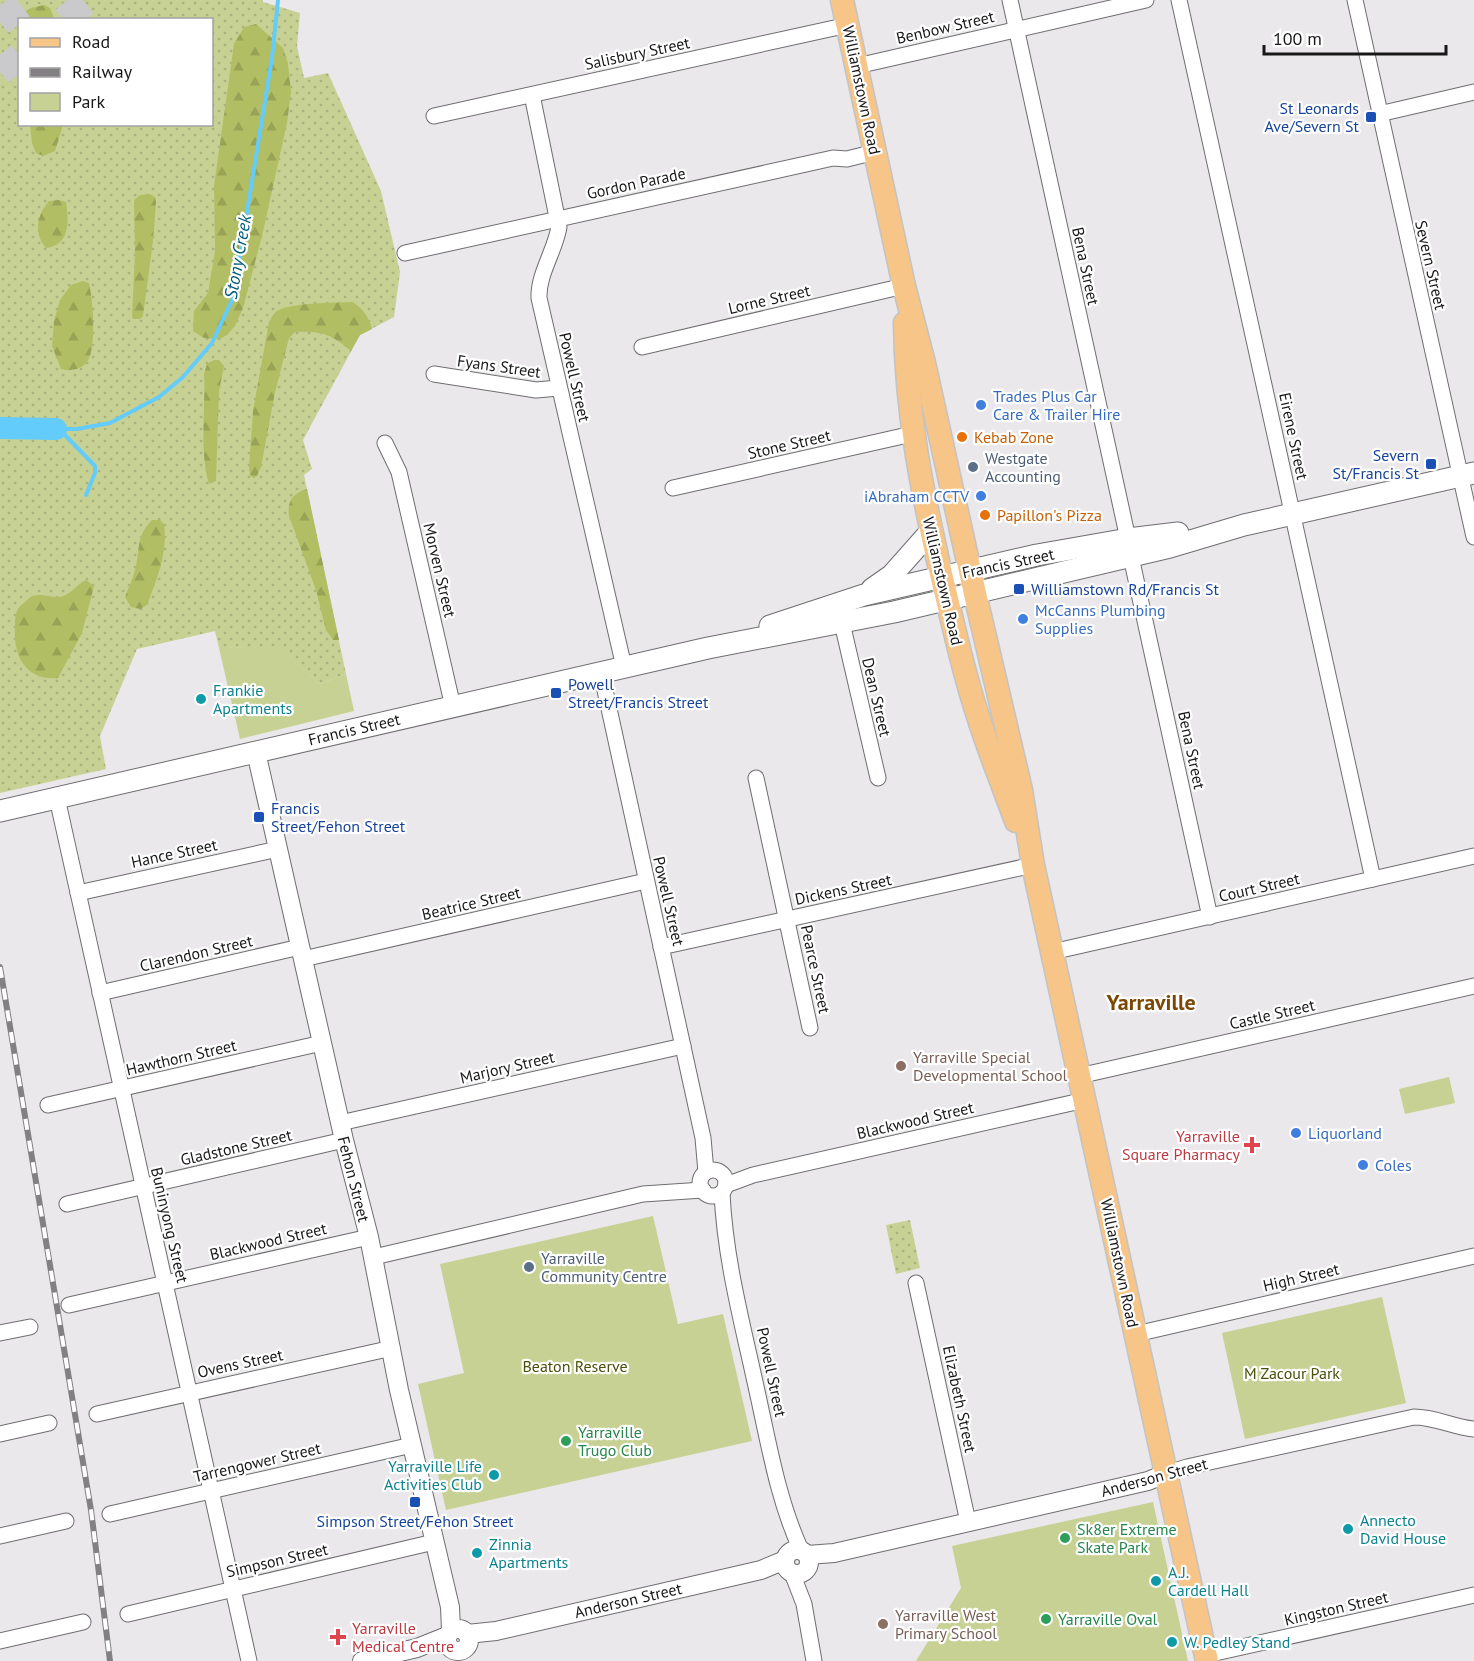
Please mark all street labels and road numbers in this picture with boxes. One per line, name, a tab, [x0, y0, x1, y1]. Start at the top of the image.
street label: Benbow Street	[894, 6, 996, 48]
street label: Williamstown Road	[839, 24, 885, 156]
street label: Salisbury Street	[583, 32, 692, 74]
street label: Gordon Parade	[585, 163, 687, 203]
street label: Severn Street	[1411, 218, 1451, 312]
street label: Bena Street	[1068, 225, 1104, 307]
street label: Lorne Street	[726, 280, 812, 318]
street label: Powell Street	[555, 330, 595, 424]
street label: Fyans Street	[456, 350, 543, 382]
street label: Eirene Street	[1275, 391, 1313, 482]
street label: Stone Street	[746, 425, 833, 463]
street label: Williamstown Road	[919, 515, 967, 647]
street label: Morven Street	[419, 521, 461, 620]
street label: Francis Street	[960, 543, 1057, 583]
street label: Dean Street	[858, 656, 896, 739]
street label: Francis Street	[306, 709, 402, 749]
street label: Bena Street	[1174, 709, 1210, 791]
street label: Hance Street	[129, 834, 219, 872]
street label: Powell Street	[649, 854, 689, 948]
street label: Court Street	[1217, 868, 1302, 906]
street label: Dickens Street	[793, 869, 894, 909]
street label: Beatrice Street	[420, 882, 523, 924]
street label: Pearce Street	[797, 923, 835, 1016]
street label: Clarendon Street	[138, 930, 255, 976]
street label: Castle Street	[1227, 994, 1317, 1034]
street label: Hawthorn Street	[124, 1034, 239, 1079]
street label: Marjory Street	[458, 1046, 557, 1088]
street label: Blackwood Street	[855, 1097, 976, 1143]
street label: Gladstone Street	[178, 1124, 294, 1170]
street label: Fehon Street	[334, 1134, 374, 1224]
street label: Buninyong Street	[147, 1165, 193, 1285]
street label: Williamstown Road	[1097, 1197, 1143, 1329]
street label: Blackwood Street	[208, 1218, 329, 1264]
street label: High Street	[1261, 1258, 1342, 1295]
street label: Powell Street	[753, 1325, 791, 1419]
street label: Ovens Street	[195, 1344, 285, 1382]
street label: Elizabeth Street	[939, 1344, 981, 1455]
street label: Tarrengower Street	[191, 1437, 323, 1486]
street label: Anderson Street	[1099, 1453, 1210, 1501]
street label: Simpson Street	[224, 1538, 330, 1581]
street label: Anderson Street	[572, 1578, 684, 1622]
street label: Kingston Street	[1282, 1586, 1390, 1630]

